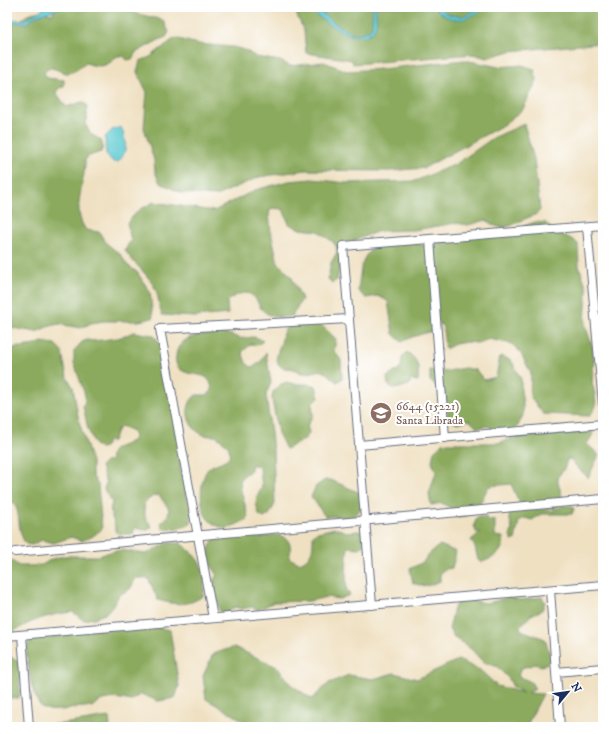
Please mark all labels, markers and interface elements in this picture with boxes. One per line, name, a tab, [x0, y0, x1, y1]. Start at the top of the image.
place label: 6644 (15221) Santa Librada	[396, 399, 464, 428]
school or university icon: 6644 (15221) Santa Librada	[368, 400, 394, 426]
north arrow	[548, 672, 588, 712]
text: N	[568, 680, 584, 695]

